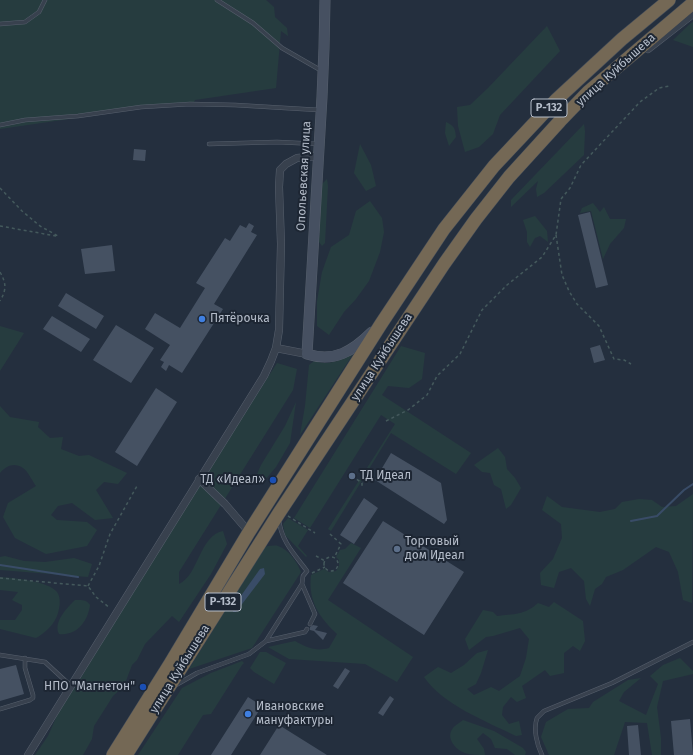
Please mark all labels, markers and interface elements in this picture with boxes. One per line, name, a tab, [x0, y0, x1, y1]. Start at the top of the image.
street label: улица Куйбышева	[573, 31, 659, 109]
road number: Р-132	[531, 99, 567, 117]
street label: Опольевская улица	[294, 121, 314, 231]
street label: улица Куйбышева	[348, 310, 416, 404]
place label: Пятёрочка	[210, 312, 270, 326]
marker: Пятёрочка	[197, 314, 207, 324]
place label: ТД Идеал	[360, 469, 411, 483]
marker: ТД Идеал	[347, 471, 357, 481]
place label: ТД «Идеал»	[200, 473, 265, 487]
marker: ТД «Идеал»	[268, 475, 278, 485]
place label: Торговый дом Идеал	[405, 535, 465, 563]
marker: Торговый дом Идеал	[392, 544, 402, 554]
road number: Р-132	[205, 593, 241, 611]
street label: улица Куйбышева	[147, 622, 213, 716]
place label: НПО "Магнетон"	[44, 680, 135, 694]
marker: НПО "Магнетон"	[138, 682, 148, 692]
place label: Ивановские мануфактуры	[256, 700, 333, 728]
marker: Ивановские мануфактуры	[243, 709, 253, 719]

